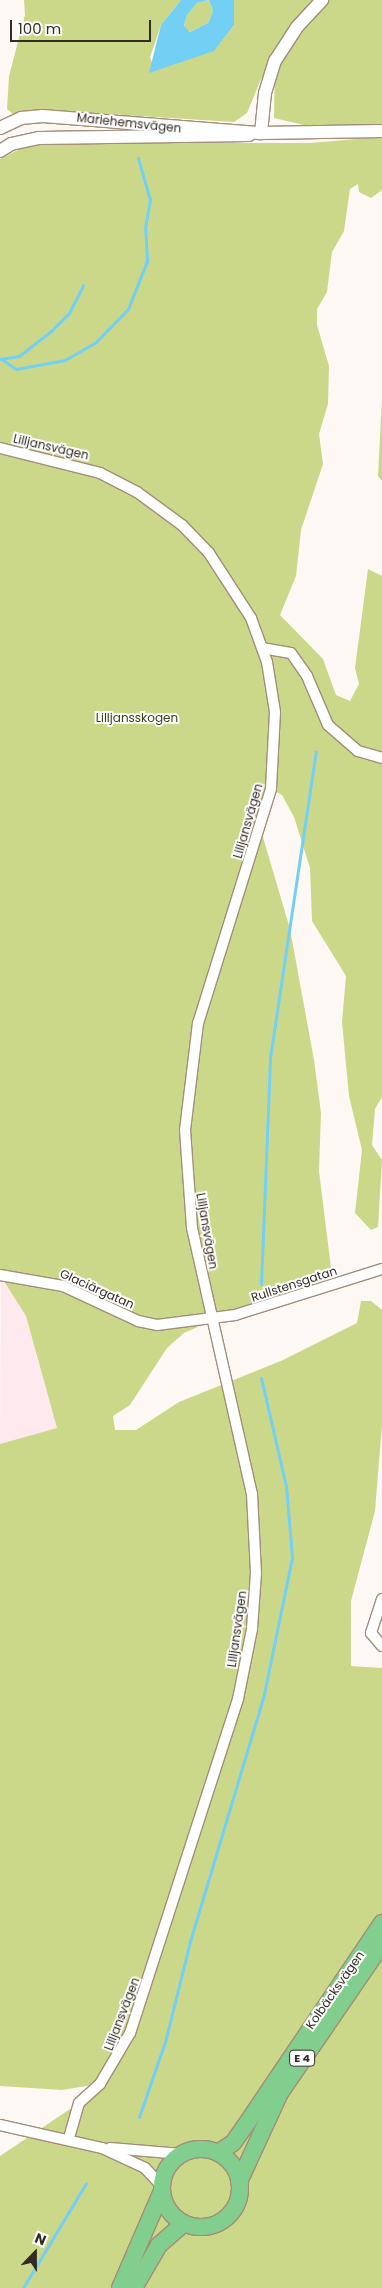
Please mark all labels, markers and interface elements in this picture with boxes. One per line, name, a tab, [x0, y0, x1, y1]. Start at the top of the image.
scale bar	[12, 10, 154, 42]
text: 100 m	[18, 18, 61, 39]
street label: Mariehemsvägen	[76, 110, 182, 136]
street label: Lilljansvägen	[12, 431, 90, 463]
park label: Lilljansskogen	[96, 711, 178, 725]
street label: Lilljansvägen	[230, 782, 266, 860]
street label: Lilljansvägen	[193, 1192, 221, 1270]
street label: Rullstensgatan	[249, 1263, 339, 1305]
street label: Glaciärgatan	[58, 1266, 136, 1312]
street label: Lilljansvägen	[225, 1590, 249, 1668]
street label: Kolbäcksvägen	[303, 1948, 367, 2032]
street label: Lilljansvägen	[101, 1975, 143, 2053]
road number: E 4	[288, 2050, 316, 2066]
north arrow	[10, 2228, 60, 2278]
text: N	[32, 2228, 49, 2250]

